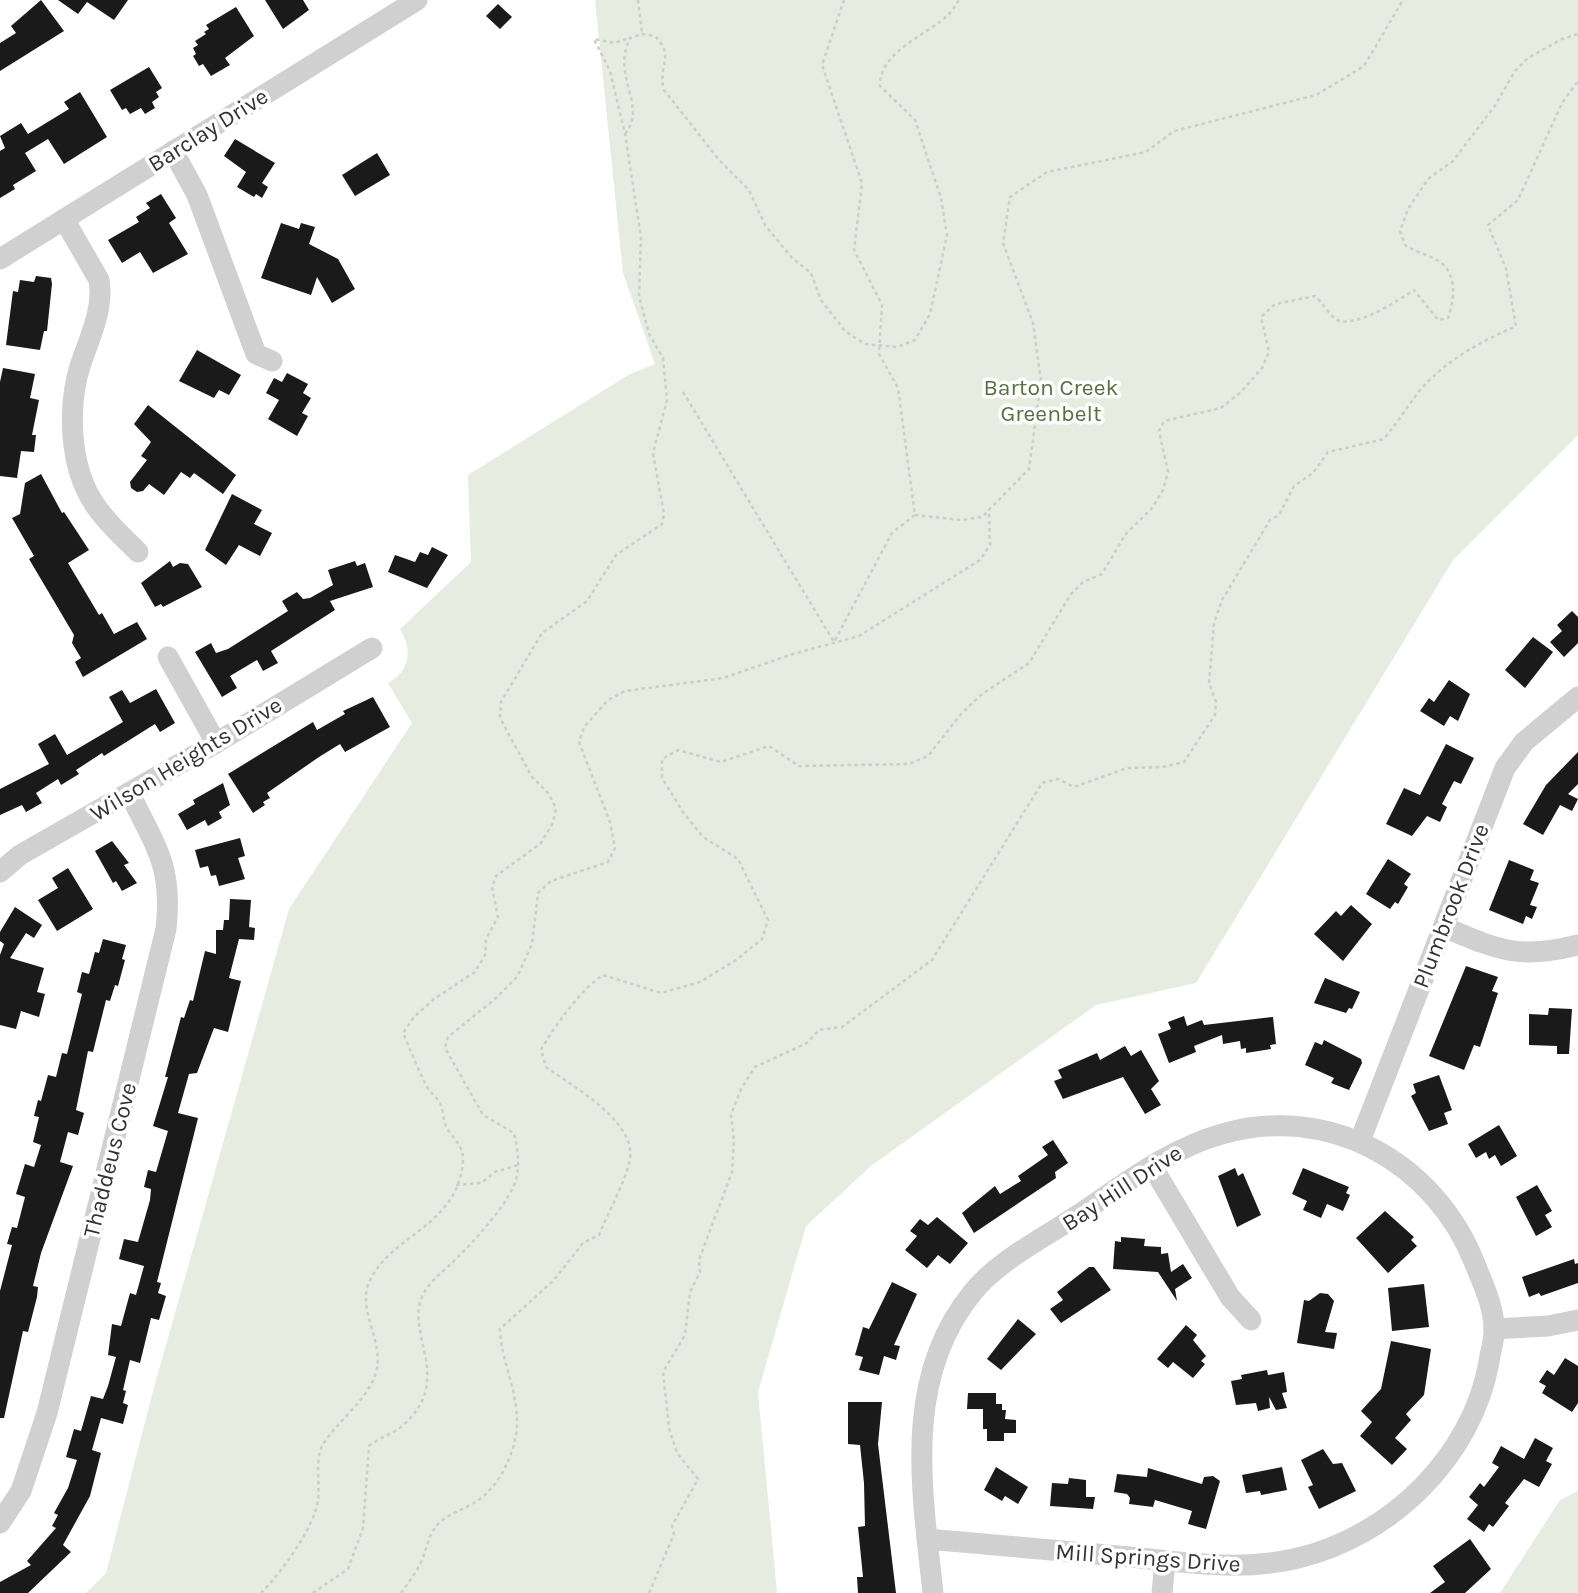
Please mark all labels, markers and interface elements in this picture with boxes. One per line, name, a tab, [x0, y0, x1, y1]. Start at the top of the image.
street label: Barclay Drive	[143, 82, 273, 178]
park label: Barton Creek Greenbelt	[984, 374, 1118, 427]
street label: Wilson Heights Drive	[85, 691, 287, 827]
street label: Plumbrook Drive	[1407, 820, 1495, 992]
street label: Thaddeus Cove	[78, 1080, 142, 1240]
street label: Bay Hill Drive	[1057, 1139, 1187, 1237]
street label: Mill Springs Drive	[1055, 1538, 1241, 1578]

